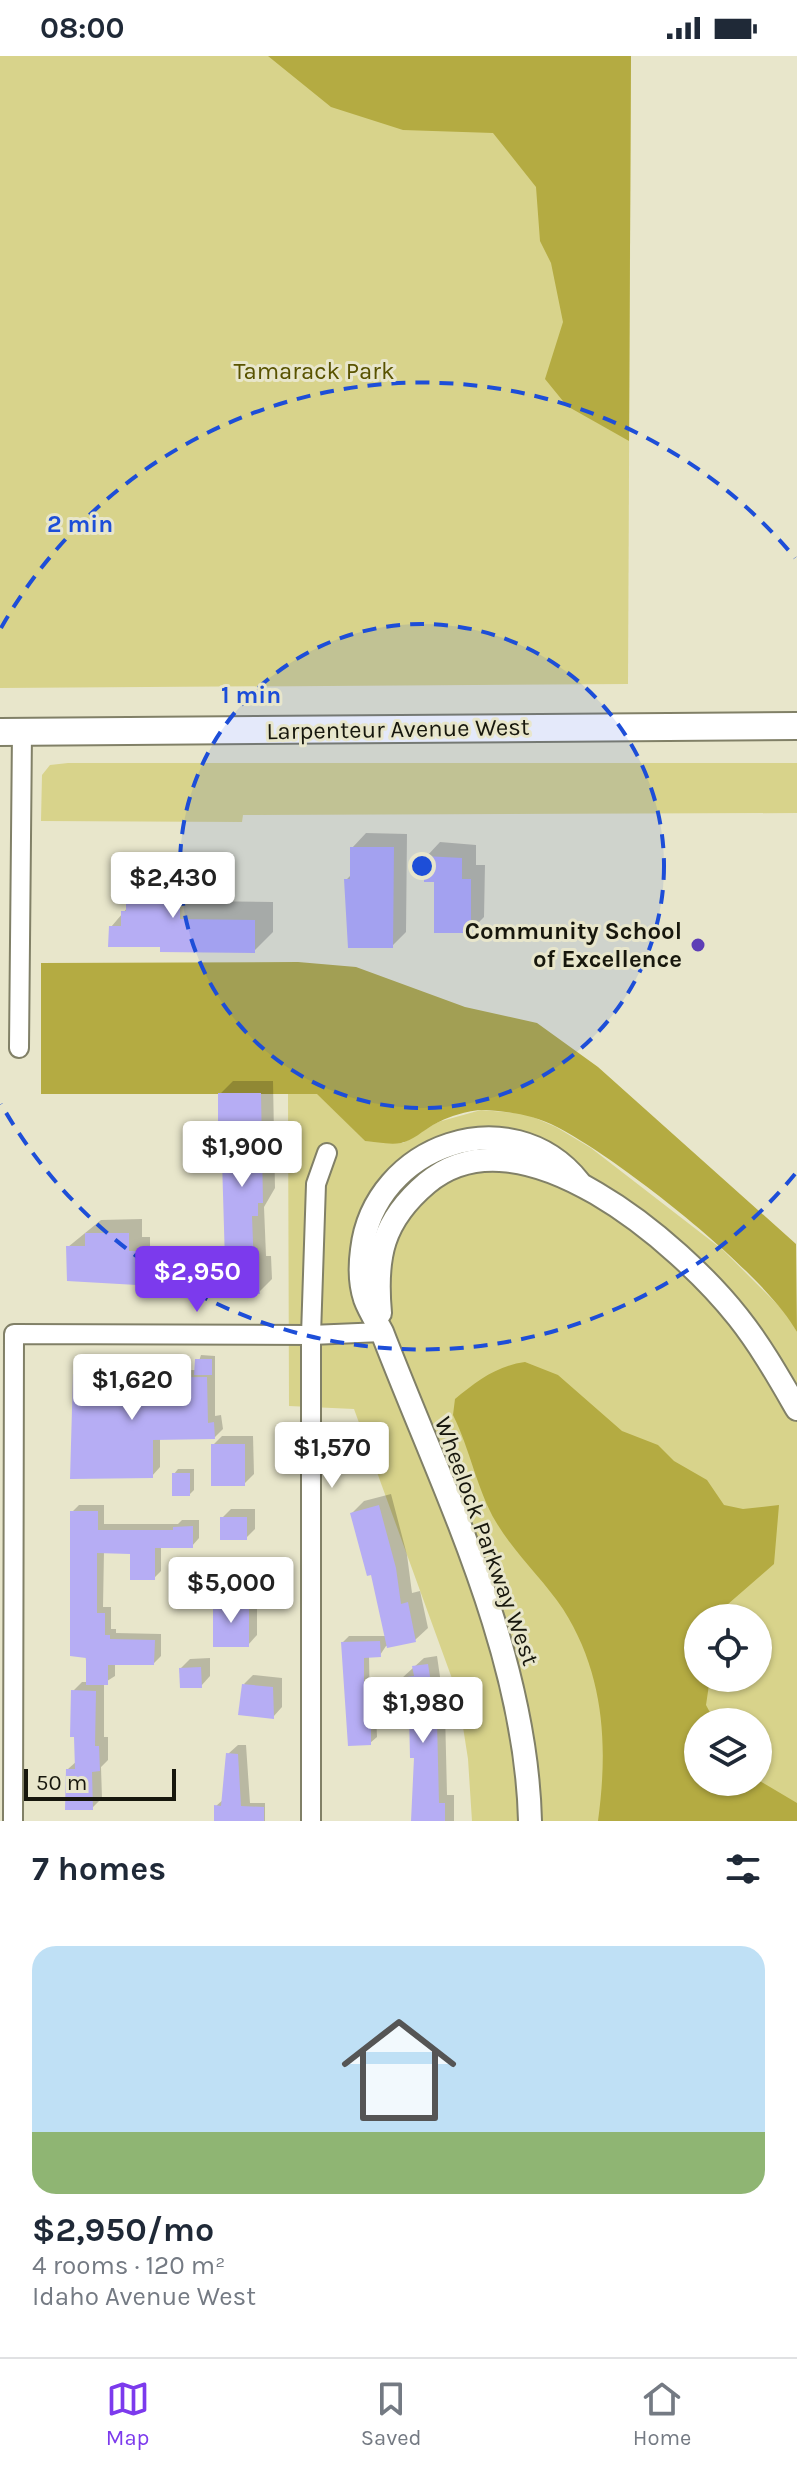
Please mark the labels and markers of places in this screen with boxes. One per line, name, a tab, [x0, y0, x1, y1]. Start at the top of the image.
pin: $2,430	[108, 852, 238, 920]
centre of rings	[408, 852, 436, 880]
place label: Community School of Excellence	[465, 917, 682, 973]
marker: Community School of Excellence	[689, 936, 707, 954]
pin: $1,900	[177, 1121, 307, 1189]
pin: $2,950	[132, 1246, 262, 1314]
pin: $1,620	[67, 1354, 197, 1422]
pin: $1,570	[267, 1422, 397, 1490]
pin: $5,000	[166, 1557, 296, 1625]
pin: $1,980	[358, 1677, 488, 1745]

